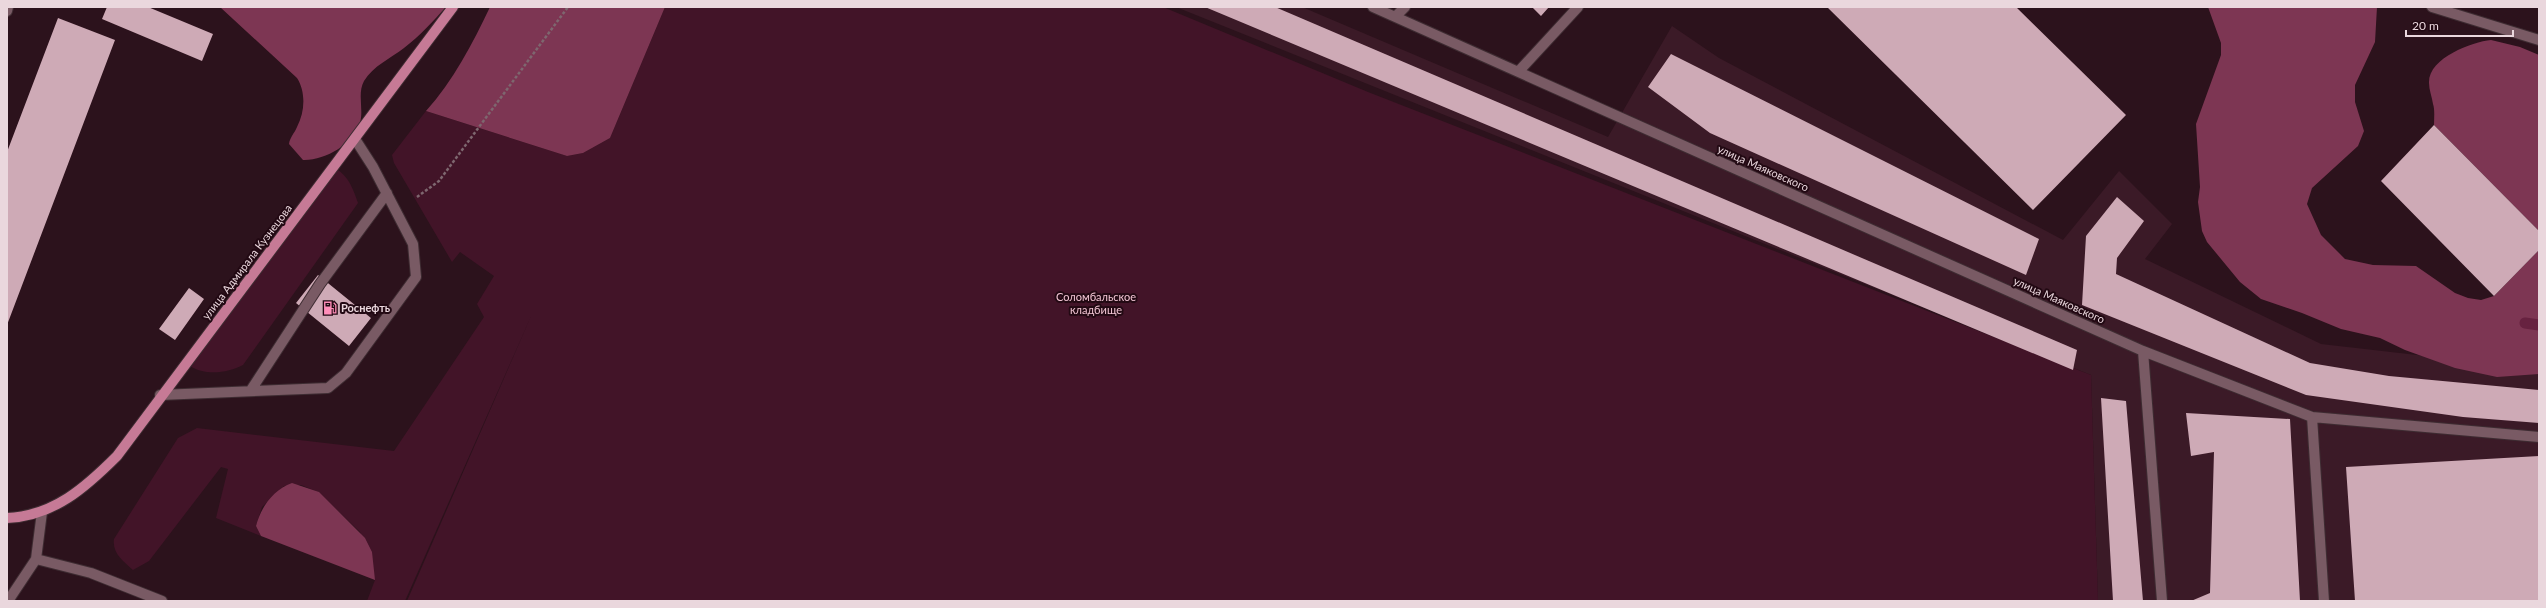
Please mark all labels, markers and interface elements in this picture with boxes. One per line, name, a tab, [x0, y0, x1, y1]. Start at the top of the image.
scale bar	[2406, 12, 2513, 38]
text: 20 m	[2412, 18, 2439, 33]
street label: улица Маяковского	[1716, 142, 1811, 194]
street label: улица Адмирала Кузнецова	[199, 202, 294, 322]
street label: улица Маяковского	[2012, 274, 2107, 326]
park label: Соломбальское кладбище	[1056, 290, 1136, 316]
fuel station icon: Роснефть	[322, 300, 338, 316]
place label: Роснефть	[341, 301, 391, 314]

